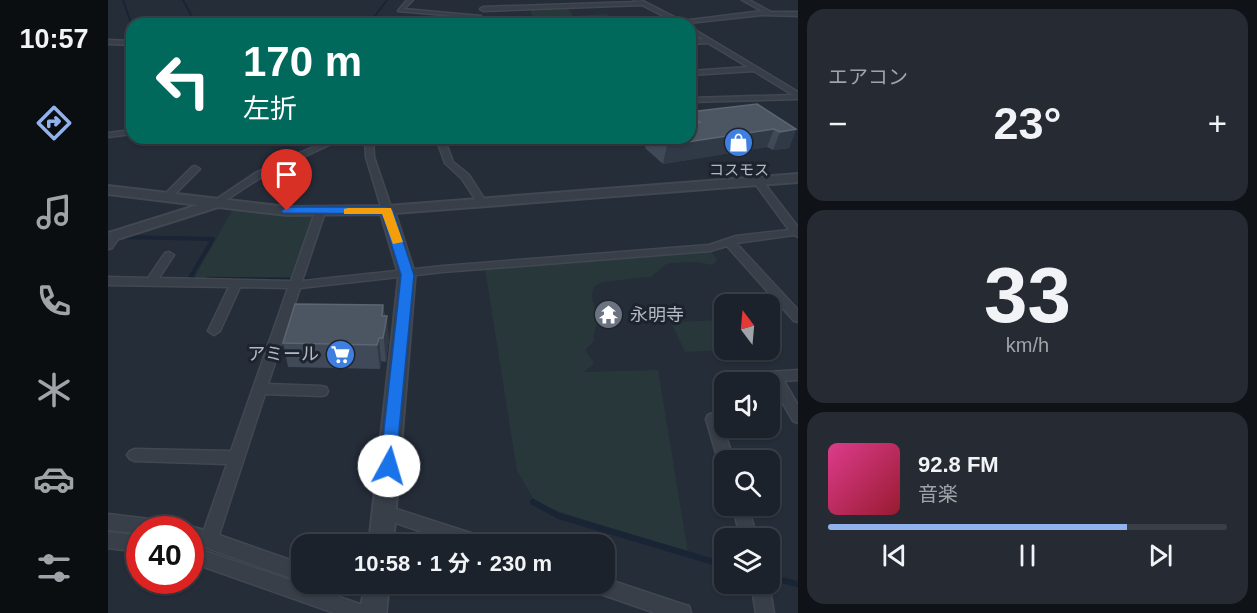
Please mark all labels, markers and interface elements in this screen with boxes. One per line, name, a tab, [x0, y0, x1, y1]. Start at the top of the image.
text: 10:57	[19, 24, 89, 54]
text: 170 m	[243, 38, 362, 85]
icon: left	[144, 42, 222, 120]
text: エアコン	[828, 66, 908, 88]
text: 左折	[243, 94, 297, 124]
text: 23°	[993, 98, 1062, 149]
icon: directions	[33, 102, 75, 144]
text: −	[828, 105, 847, 142]
text: +	[1208, 105, 1227, 142]
shop icon: コスモス	[723, 126, 755, 158]
pin	[261, 149, 312, 211]
icon: arrive	[270, 158, 303, 191]
place label: コスモス	[709, 161, 769, 178]
icon: music	[33, 191, 75, 233]
text: 33	[984, 251, 1071, 339]
icon: phone	[33, 280, 75, 322]
north arrow	[714, 294, 780, 360]
map controls	[714, 294, 780, 594]
temple icon: 永明寺	[593, 299, 625, 331]
place label: 永明寺	[630, 305, 684, 325]
text: km/h	[1006, 334, 1049, 356]
supermarket icon: アミール	[324, 338, 356, 370]
place label: アミール	[247, 344, 319, 364]
icon: climate	[33, 369, 75, 411]
button: sound	[714, 372, 780, 438]
position arrow	[357, 434, 421, 498]
button: search	[714, 450, 780, 516]
text: 92.8 FM	[918, 452, 999, 477]
icon: car	[33, 458, 75, 500]
text: 音楽	[918, 483, 958, 505]
speed limit sign: 40	[126, 516, 204, 594]
button: layers	[714, 528, 780, 594]
icon: previous	[878, 539, 911, 572]
icon: pause	[1011, 539, 1044, 572]
icon: next	[1144, 539, 1177, 572]
icon: filters	[33, 547, 75, 589]
text: 10:58 · 1 分 · 230 m	[354, 551, 552, 576]

